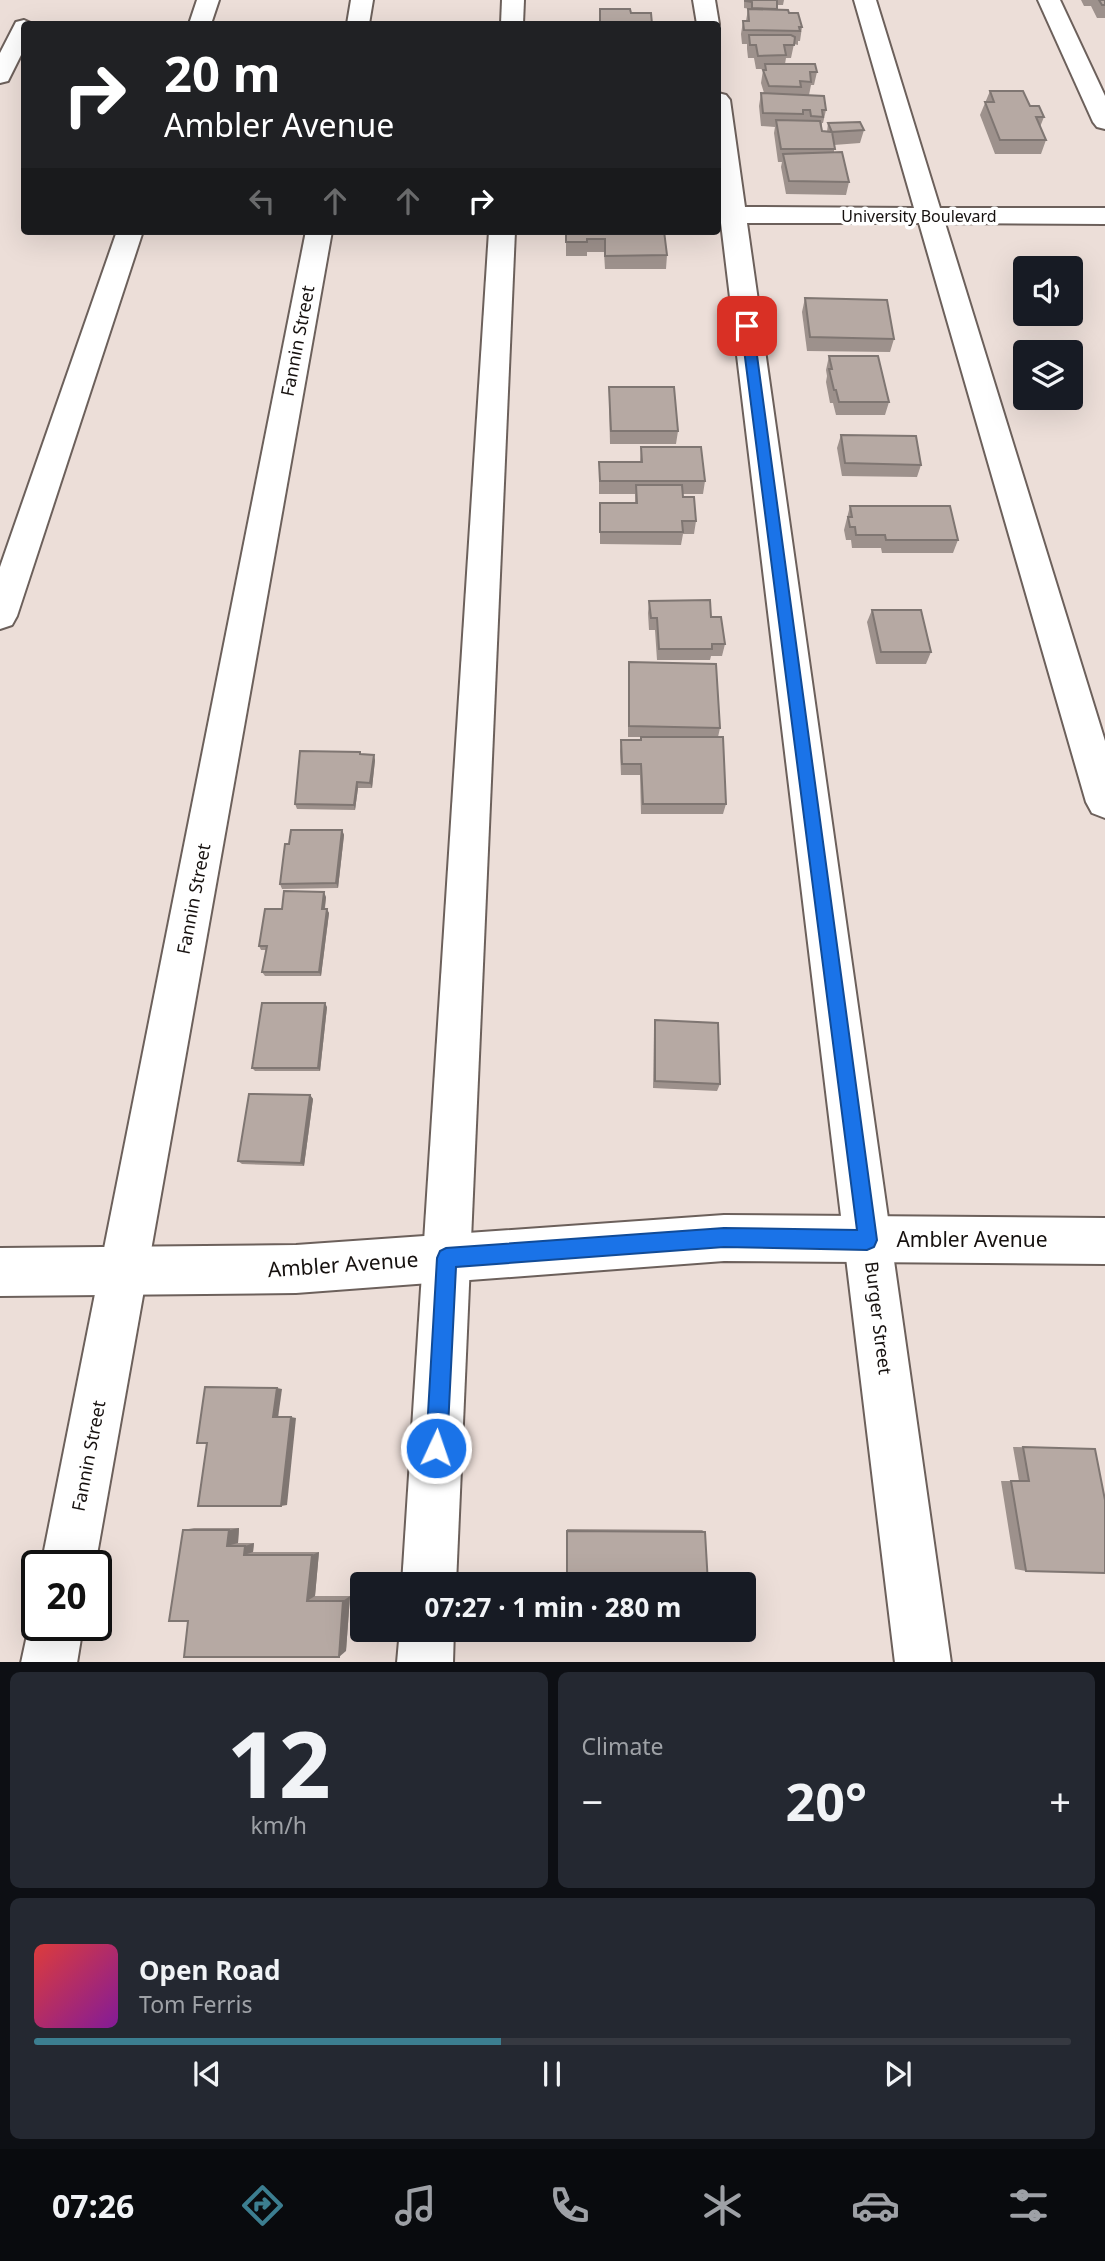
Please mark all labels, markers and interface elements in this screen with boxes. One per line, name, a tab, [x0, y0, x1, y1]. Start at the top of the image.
text: 20 m	[164, 40, 281, 106]
icon: right	[49, 49, 140, 140]
text: Ambler Avenue	[164, 103, 394, 146]
icon: left	[243, 182, 281, 220]
icon: ahead	[316, 182, 354, 220]
icon: ahead	[389, 182, 427, 220]
icon: right	[462, 182, 500, 220]
street label: University Boulevard	[841, 205, 997, 227]
map controls	[1013, 256, 1083, 410]
button: sound	[1013, 256, 1083, 326]
street label: Fannin Street	[275, 283, 320, 398]
pin	[717, 296, 777, 356]
icon: arrive	[728, 307, 766, 345]
button: layers	[1013, 340, 1083, 410]
street label: Fannin Street	[171, 841, 216, 956]
street label: Ambler Avenue	[896, 1225, 1048, 1253]
street label: Ambler Avenue	[267, 1245, 419, 1283]
street label: Burger Street	[860, 1260, 898, 1376]
street label: Fannin Street	[66, 1398, 111, 1513]
position arrow	[399, 1411, 473, 1485]
speed limit sign: 20	[21, 1550, 112, 1641]
text: 07:27 · 1 min · 280 m	[425, 1589, 681, 1625]
text: 12	[227, 1701, 331, 1825]
text: Climate	[582, 1730, 664, 1762]
text: 20°	[785, 1765, 867, 1836]
text: −	[582, 1775, 603, 1827]
text: +	[1049, 1775, 1071, 1827]
text: km/h	[250, 1809, 307, 1841]
text: Open Road	[139, 1952, 281, 1988]
text: Tom Ferris	[139, 1988, 252, 2020]
icon: previous	[188, 2055, 226, 2093]
icon: pause	[533, 2055, 571, 2093]
icon: next	[879, 2055, 917, 2093]
icon: directions	[238, 2181, 287, 2230]
icon: music	[391, 2181, 440, 2230]
icon: phone	[545, 2181, 594, 2230]
icon: climate	[698, 2181, 747, 2230]
icon: car	[851, 2181, 900, 2230]
icon: filters	[1004, 2181, 1053, 2230]
text: 07:26	[52, 2184, 134, 2227]

